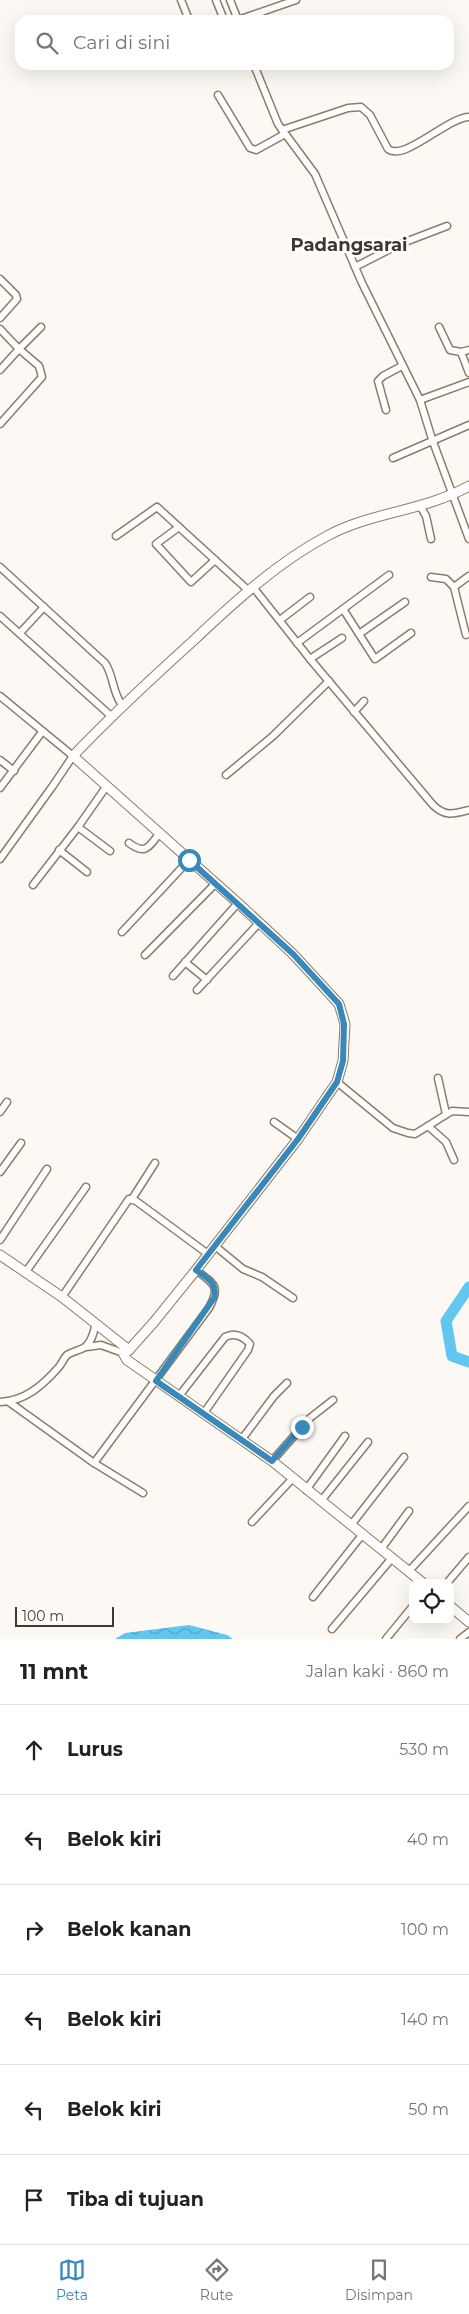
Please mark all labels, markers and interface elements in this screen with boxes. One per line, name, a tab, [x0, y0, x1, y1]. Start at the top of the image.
search box	[15, 15, 454, 70]
icon: search	[33, 29, 61, 57]
text: Cari di sini	[73, 31, 170, 54]
district label: Padangsarai	[291, 234, 408, 256]
route start	[178, 849, 201, 872]
route end	[291, 1416, 314, 1439]
map controls	[409, 1579, 454, 1624]
button: locate	[409, 1579, 454, 1624]
scale bar	[15, 1604, 114, 1627]
text: 100 m	[22, 1607, 64, 1625]
text: 11 mnt	[20, 1659, 88, 1684]
text: Jalan kaki · 860 m	[306, 1662, 449, 1681]
icon: ahead	[20, 1736, 48, 1764]
text: Lurus	[67, 1738, 123, 1761]
text: 530 m	[399, 1740, 449, 1759]
icon: left	[20, 1826, 48, 1854]
text: Belok kiri	[67, 1828, 162, 1851]
text: 40 m	[407, 1830, 449, 1849]
icon: right	[20, 1916, 48, 1944]
text: Belok kanan	[67, 1918, 191, 1941]
text: 100 m	[401, 1920, 449, 1939]
icon: left	[20, 2006, 48, 2034]
text: Belok kiri	[67, 2008, 162, 2031]
text: 140 m	[401, 2010, 449, 2029]
icon: left	[20, 2096, 48, 2124]
text: Belok kiri	[67, 2098, 162, 2121]
text: 50 m	[408, 2100, 449, 2119]
icon: arrive	[20, 2186, 48, 2214]
text: Tiba di tujuan	[67, 2188, 204, 2211]
tab: Peta	[56, 2256, 88, 2304]
tab: Rute	[200, 2256, 233, 2304]
tab: Disimpan	[345, 2256, 413, 2304]

